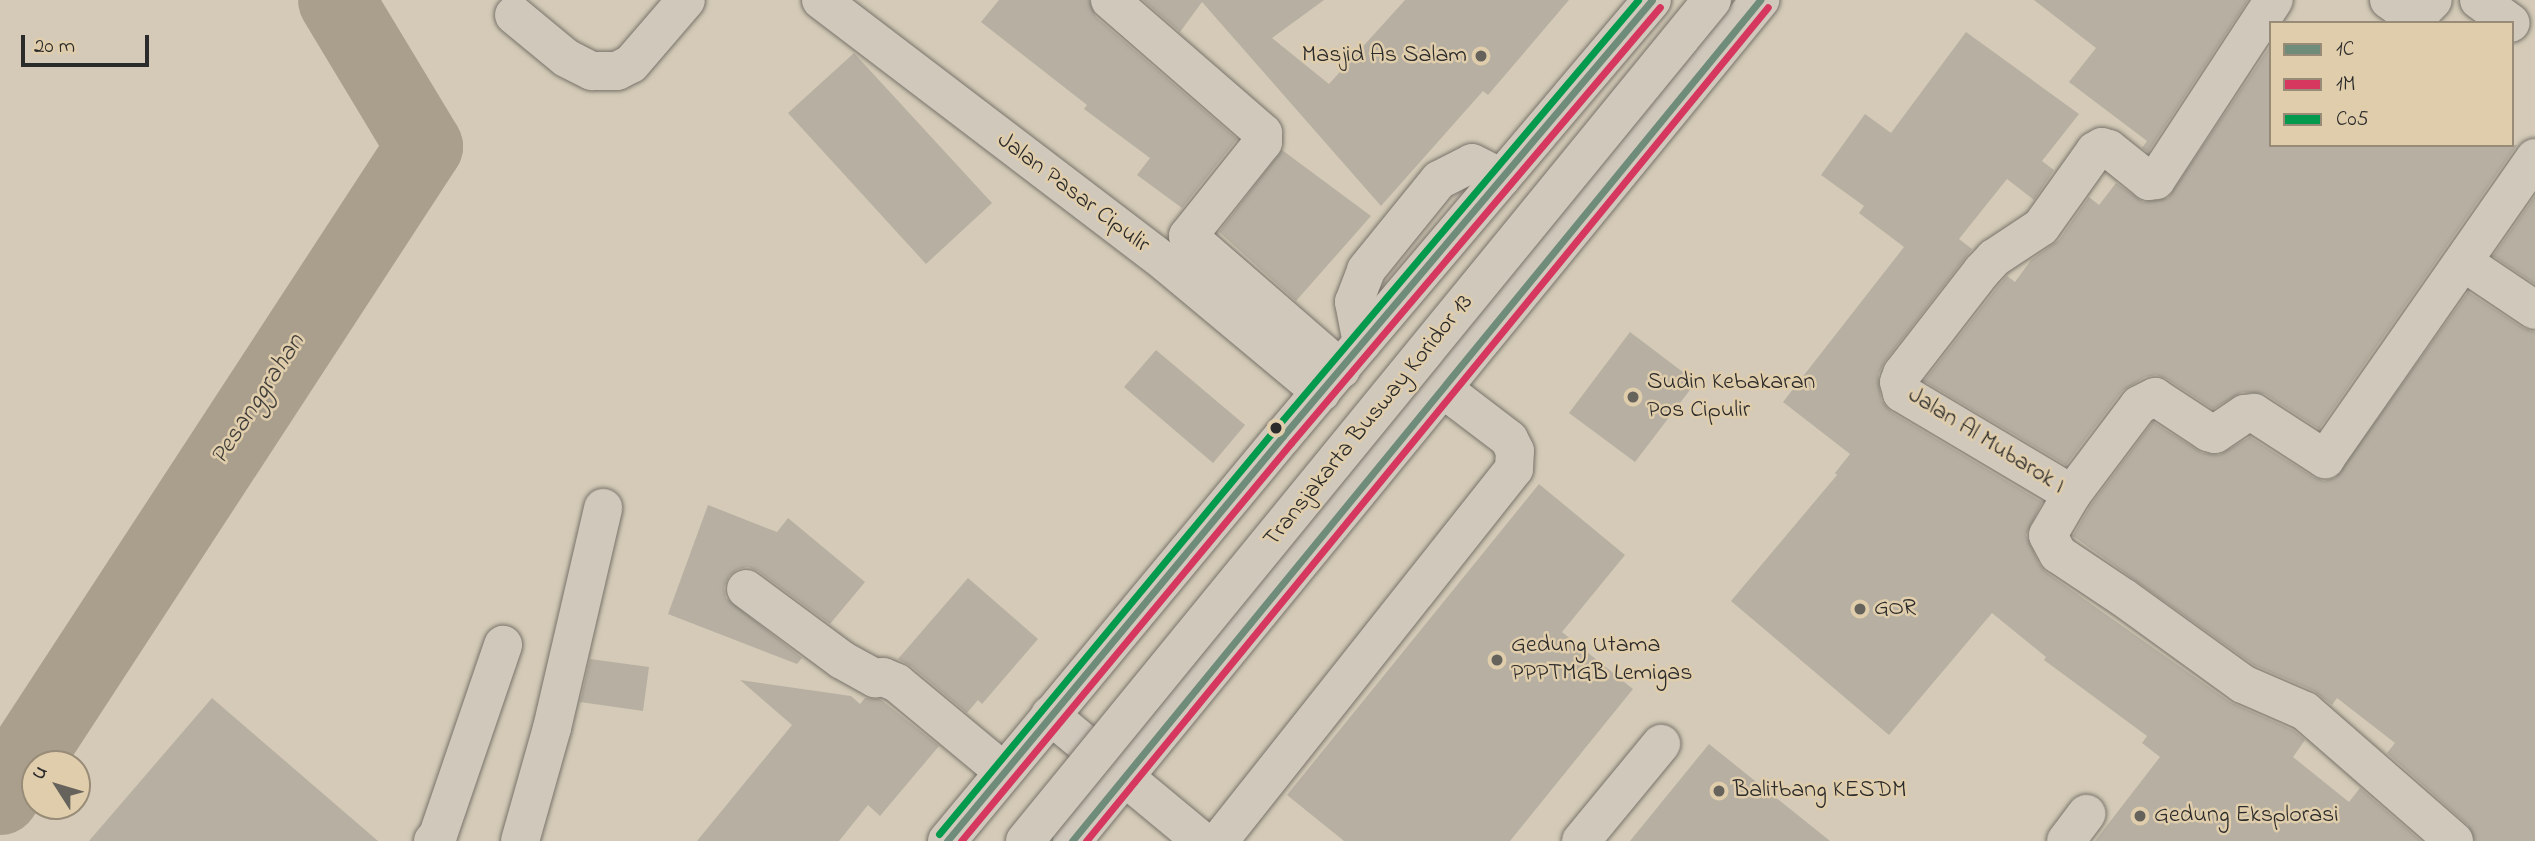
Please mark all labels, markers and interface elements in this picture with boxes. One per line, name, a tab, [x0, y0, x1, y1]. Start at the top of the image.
scale bar	[24, 21, 152, 65]
legend	[2269, 21, 2514, 147]
text: 20 m	[34, 32, 75, 62]
text: 1C	[2336, 35, 2354, 65]
place label: Masjid As Salam	[1302, 42, 1467, 70]
marker: Masjid As Salam	[1473, 48, 1489, 64]
text: 1M	[2336, 70, 2355, 100]
text: C05	[2336, 105, 2369, 135]
street label: Jalan Pasar Cipulir	[991, 126, 1155, 260]
street label: Transjakarta Busway Koridor 13	[1258, 289, 1480, 553]
water label: Pesanggrahan	[205, 329, 313, 471]
place label: Sudin Kebakaran Pos Cipulir	[1647, 369, 1815, 425]
street label: Jalan Al Mubarok I	[1902, 381, 2070, 501]
marker: Sudin Kebakaran Pos Cipulir	[1625, 389, 1641, 405]
unlabelled marker	[1269, 421, 1283, 435]
place label: GOR	[1874, 595, 1916, 623]
marker: GOR	[1852, 601, 1868, 617]
place label: Gedung Utama PPPTMGB Lemigas	[1511, 632, 1692, 688]
marker: Gedung Utama PPPTMGB Lemigas	[1489, 652, 1505, 668]
north arrow	[21, 750, 91, 820]
text: U	[26, 760, 55, 786]
place label: Balitbang KESDM	[1733, 777, 1907, 805]
marker: Balitbang KESDM	[1711, 783, 1727, 799]
place label: Gedung Eksplorasi	[2154, 802, 2339, 830]
marker: Gedung Eksplorasi	[2132, 808, 2148, 824]

